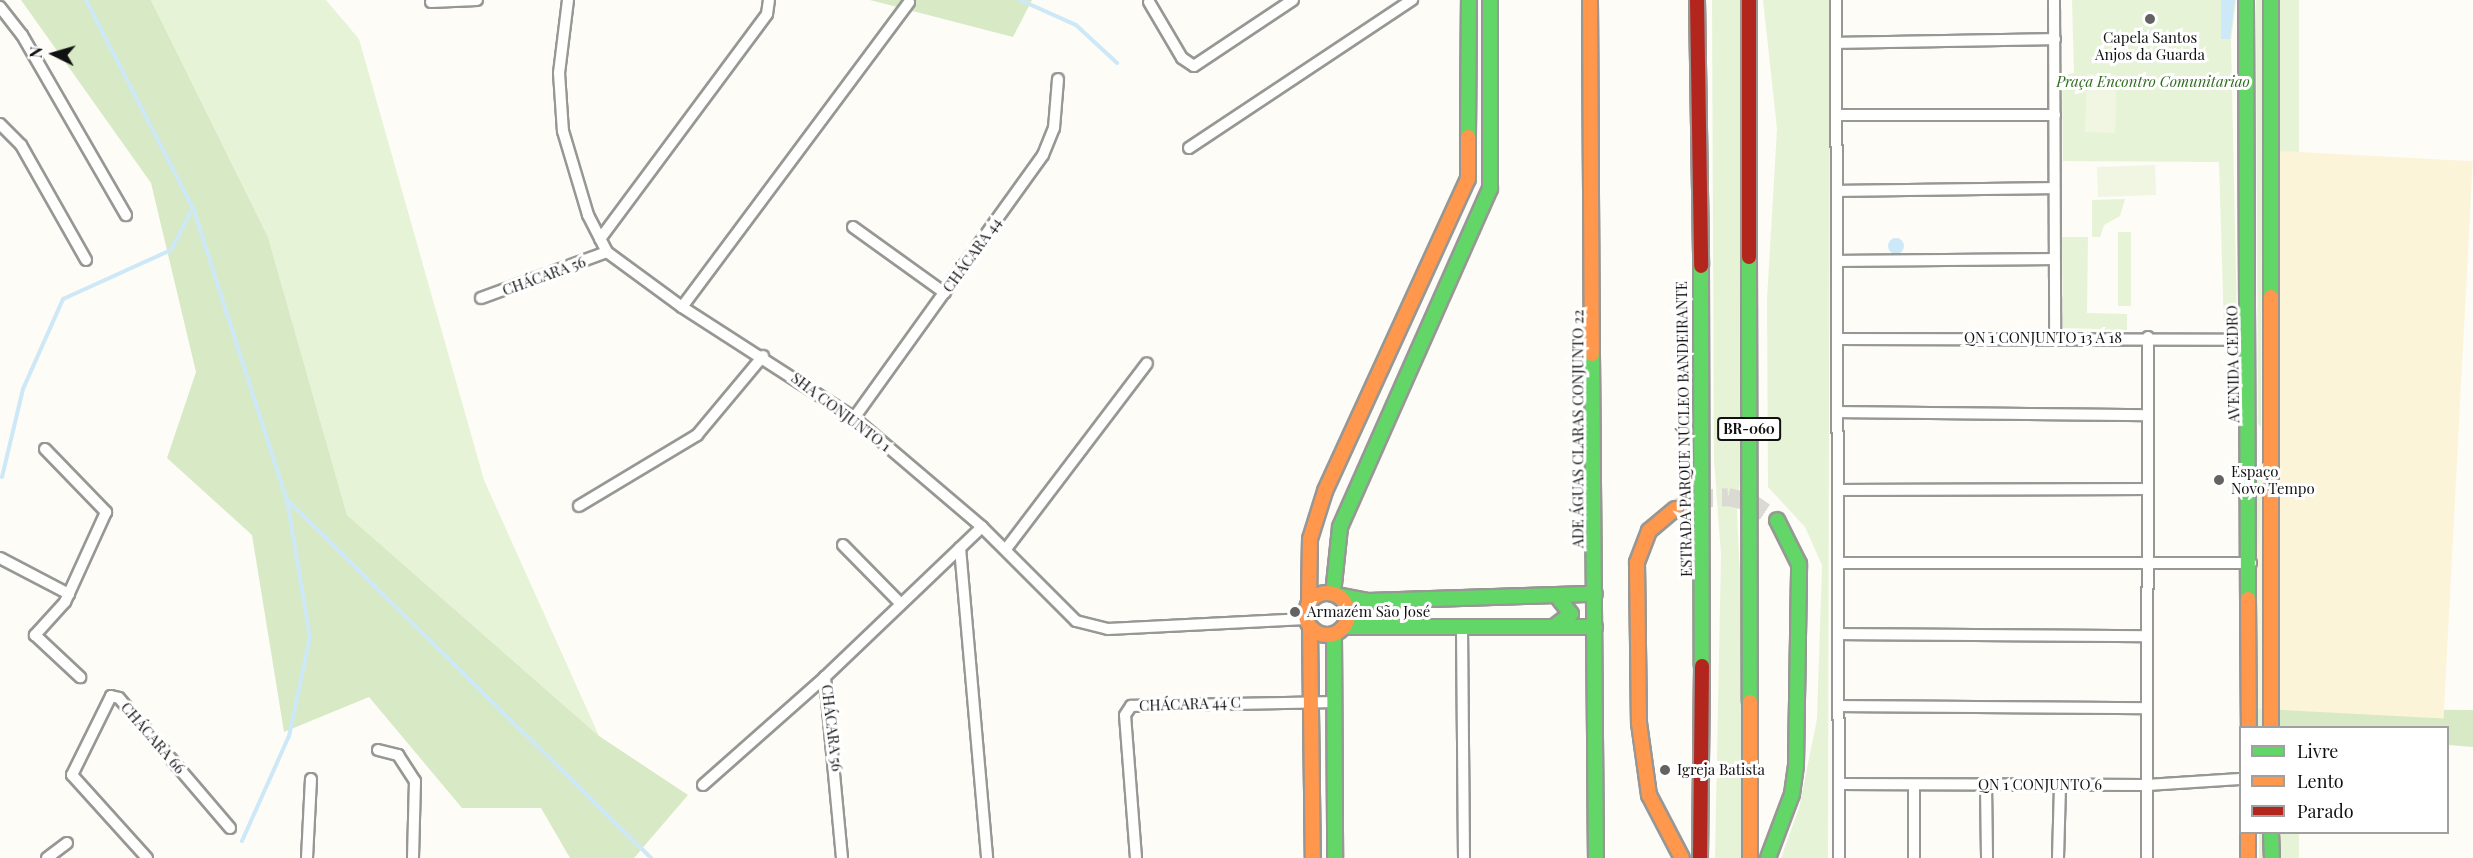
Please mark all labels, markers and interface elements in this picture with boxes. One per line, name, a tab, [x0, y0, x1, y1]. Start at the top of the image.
marker: Capela Santos Anjos da Guarda	[2143, 12, 2157, 26]
north arrow	[24, 24, 84, 84]
place label: Capela Santos Anjos da Guarda	[2095, 28, 2205, 63]
text: N	[25, 46, 47, 59]
park label: Praça Encontro Comunitariao	[2056, 73, 2250, 91]
street label: CHÁCARA 44	[939, 214, 1005, 296]
street label: CHÁCARA 56	[500, 253, 588, 299]
street label: ESTRADA PARQUE NÚCLEO BANDEIRANTE	[1672, 281, 1696, 577]
street label: AVENIDA CEDRO	[2223, 305, 2243, 423]
street label: ADE ÁGUAS CLARAS CONJUNTO 22	[1569, 309, 1587, 549]
street label: QN 1 CONJUNTO 13 A 18	[1964, 329, 2122, 347]
street label: SHA CONJUNTO 1	[788, 369, 894, 455]
road number: BR-060	[1716, 418, 1782, 440]
place label: Espaço Novo Tempo	[2231, 462, 2315, 497]
marker: Espaço Novo Tempo	[2212, 473, 2226, 487]
place label: Armazém São José	[1307, 603, 1430, 621]
marker: Armazém São José	[1288, 605, 1302, 619]
street label: CHÁCARA 56	[818, 684, 846, 772]
street label: CHÁCARA 44 C	[1139, 693, 1241, 715]
street label: CHÁCARA 66	[117, 699, 189, 777]
legend	[2239, 726, 2449, 834]
text: Livre	[2297, 739, 2338, 763]
place label: Igreja Batista	[1677, 761, 1765, 779]
marker: Igreja Batista	[1658, 763, 1672, 777]
text: Lento	[2297, 769, 2344, 793]
street label: QN 1 CONJUNTO 6	[1978, 776, 2102, 794]
text: Parado	[2297, 799, 2354, 823]

